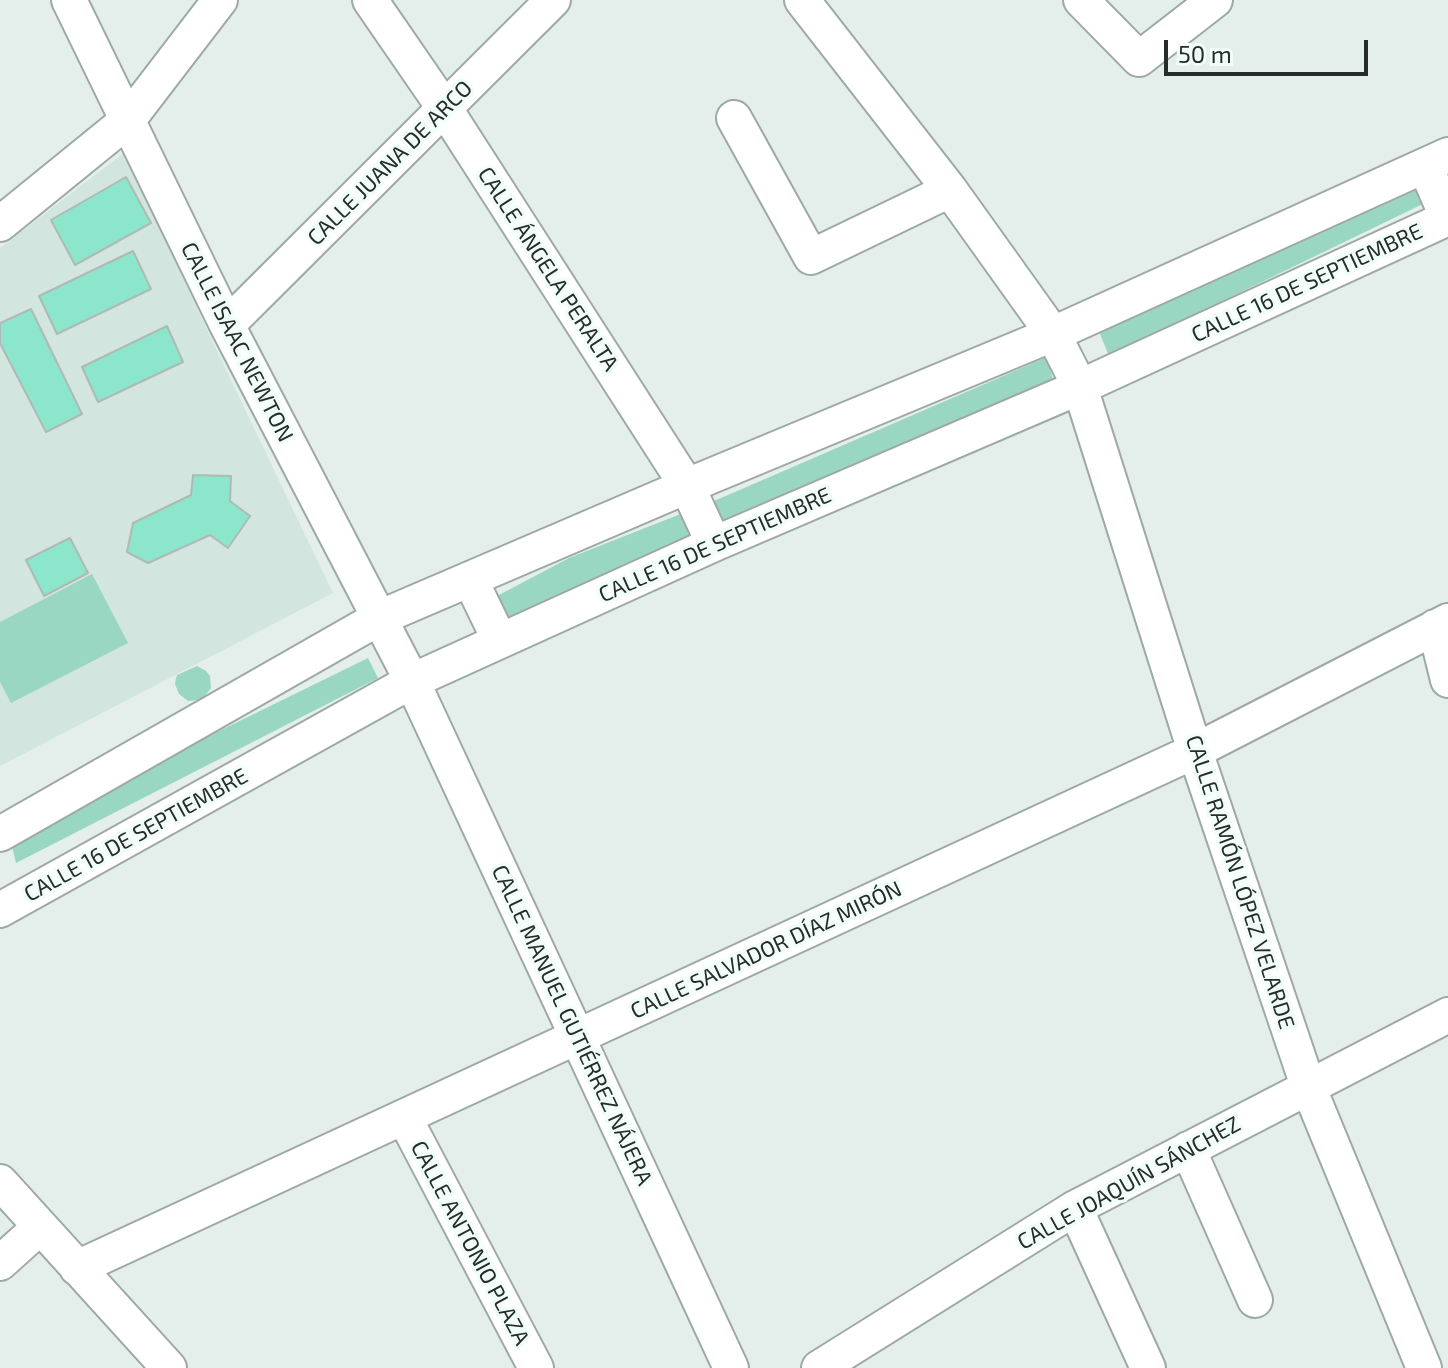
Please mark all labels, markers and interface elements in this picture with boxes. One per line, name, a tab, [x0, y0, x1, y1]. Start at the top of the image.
scale bar	[1168, 24, 1372, 74]
text: 50 m	[1178, 39, 1232, 68]
street label: CALLE JUANA DE ARCO	[302, 75, 478, 251]
street label: CALLE ÁNGELA PERALTA	[472, 162, 624, 376]
street label: CALLE 16 DE SEPTIEMBRE	[1187, 218, 1427, 348]
street label: CALLE ISAAC NEWTON	[175, 238, 299, 446]
street label: CALLE 16 DE SEPTIEMBRE	[595, 482, 835, 608]
street label: CALLE RAMÓN LÓPEZ VELARDE	[1180, 732, 1300, 1032]
street label: CALLE 16 DE SEPTIEMBRE	[20, 762, 252, 908]
street label: CALLE MANUEL GUTIÉRREZ NÁJERA	[486, 861, 658, 1189]
street label: CALLE SALVADOR DÍAZ MIRÓN	[626, 875, 906, 1025]
street label: CALLE JOAQUÍN SÁNCHEZ	[1013, 1111, 1245, 1255]
street label: CALLE ANTONIO PLAZA	[405, 1136, 535, 1350]

